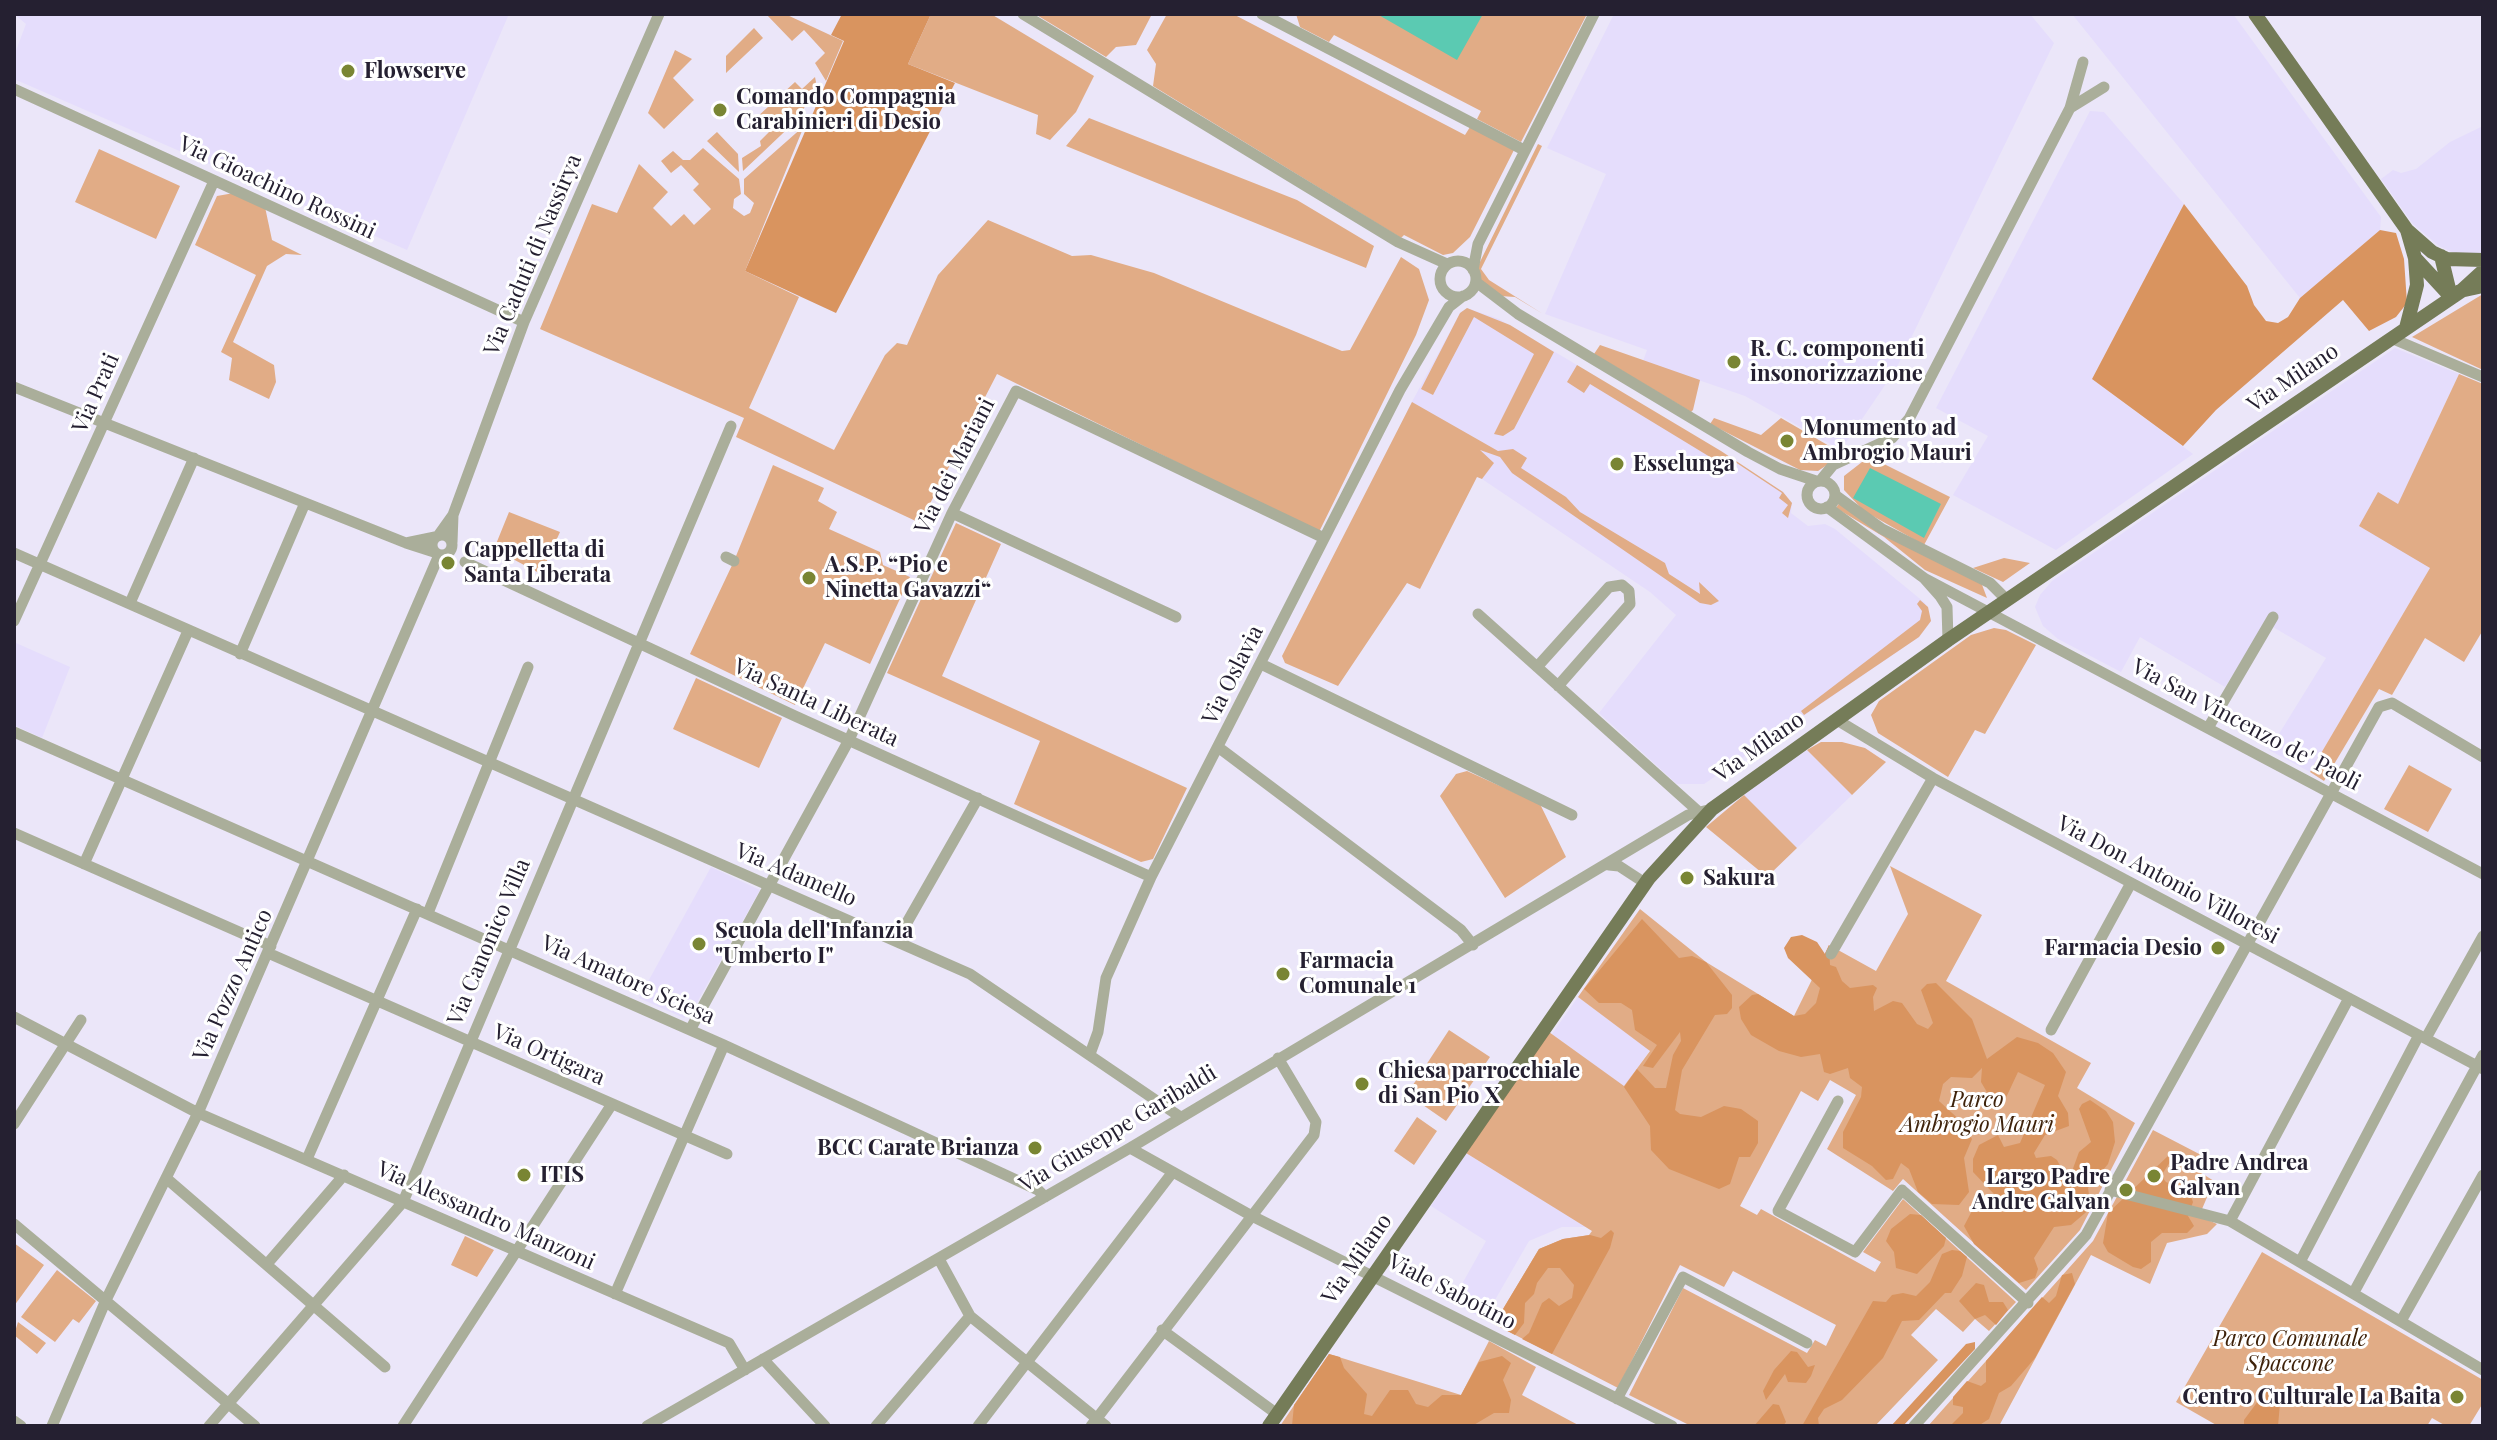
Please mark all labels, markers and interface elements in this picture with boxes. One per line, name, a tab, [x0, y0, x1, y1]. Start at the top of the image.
place label: Flowserve	[364, 58, 466, 84]
marker: Flowserve	[339, 62, 357, 80]
place label: Comando Compagnia Carabinieri di Desio	[736, 84, 956, 136]
marker: Comando Compagnia Carabinieri di Desio	[711, 101, 729, 119]
street label: Via Gioachino Rossini	[175, 131, 379, 245]
street label: Via Caduti di Nassirya	[479, 150, 587, 360]
place label: R. C. componenti insonorizzazione	[1750, 336, 1924, 388]
street label: Via Milano	[2242, 338, 2344, 418]
street label: Via Prati	[67, 349, 125, 437]
marker: R. C. componenti insonorizzazione	[1725, 353, 1743, 371]
street label: Via dei Mariani	[909, 394, 1001, 538]
place label: Monumento ad Ambrogio Mauri	[1803, 415, 1972, 466]
marker: Monumento ad Ambrogio Mauri	[1778, 432, 1796, 450]
place label: Esselunga	[1633, 451, 1735, 477]
marker: Esselunga	[1608, 455, 1626, 473]
place label: Cappelletta di Santa Liberata	[464, 537, 611, 588]
place label: A.S.P. “Pio e Ninetta Gavazzi“	[825, 552, 991, 604]
marker: Cappelletta di Santa Liberata	[439, 554, 457, 572]
marker: A.S.P. “Pio e Ninetta Gavazzi“	[800, 569, 818, 587]
street label: Via Oslavia	[1197, 621, 1269, 729]
street label: Via Santa Liberata	[729, 653, 903, 753]
street label: Via San Vincenzo de' Paoli	[2127, 654, 2365, 796]
street label: Via Milano	[1709, 706, 1809, 788]
street label: Via Don Antonio Villoresi	[2053, 810, 2283, 950]
street label: Via Adamello	[732, 838, 860, 912]
street label: Via Canonico Villa	[442, 855, 536, 1029]
place label: Sakura	[1703, 865, 1775, 891]
marker: Sakura	[1678, 869, 1696, 887]
street label: Via Pozzo Antico	[188, 905, 278, 1065]
place label: Scuola dell'Infanzia "Umberto I"	[715, 918, 914, 970]
street label: Via Amatore Sciesa	[537, 930, 719, 1030]
marker: Scuola dell'Infanzia "Umberto I"	[690, 935, 708, 953]
place label: Farmacia Desio	[2044, 935, 2202, 961]
marker: Farmacia Desio	[2209, 939, 2227, 957]
place label: Farmacia Comunale 1	[1299, 948, 1416, 1000]
marker: Farmacia Comunale 1	[1274, 965, 1292, 983]
street label: Via Ortigara	[489, 1019, 609, 1091]
place label: Chiesa parrocchiale di San Pio X	[1378, 1058, 1580, 1110]
street label: Via Giuseppe Garibaldi	[1015, 1060, 1221, 1198]
marker: Chiesa parrocchiale di San Pio X	[1353, 1075, 1371, 1093]
park label: Parco Ambrogio Mauri	[1900, 1087, 2054, 1138]
place label: BCC Carate Brianza	[817, 1135, 1019, 1161]
marker: BCC Carate Brianza	[1026, 1139, 1044, 1157]
place label: Padre Andrea Galvan	[2170, 1150, 2308, 1202]
street label: Via Alessandro Manzoni	[373, 1156, 599, 1276]
place label: ITIS	[540, 1162, 584, 1188]
place label: Largo Padre Andre Galvan	[1972, 1164, 2110, 1216]
marker: ITIS	[515, 1166, 533, 1184]
marker: Padre Andrea Galvan	[2145, 1167, 2163, 1185]
marker: Largo Padre Andre Galvan	[2117, 1181, 2135, 1199]
street label: Via Milano	[1316, 1209, 1398, 1309]
street label: Viale Sabotino	[1384, 1248, 1520, 1336]
park label: Parco Comunale Spaccone	[2213, 1326, 2367, 1378]
place label: Centro Culturale La Baita	[2182, 1384, 2441, 1410]
marker: Centro Culturale La Baita	[2448, 1388, 2466, 1406]

